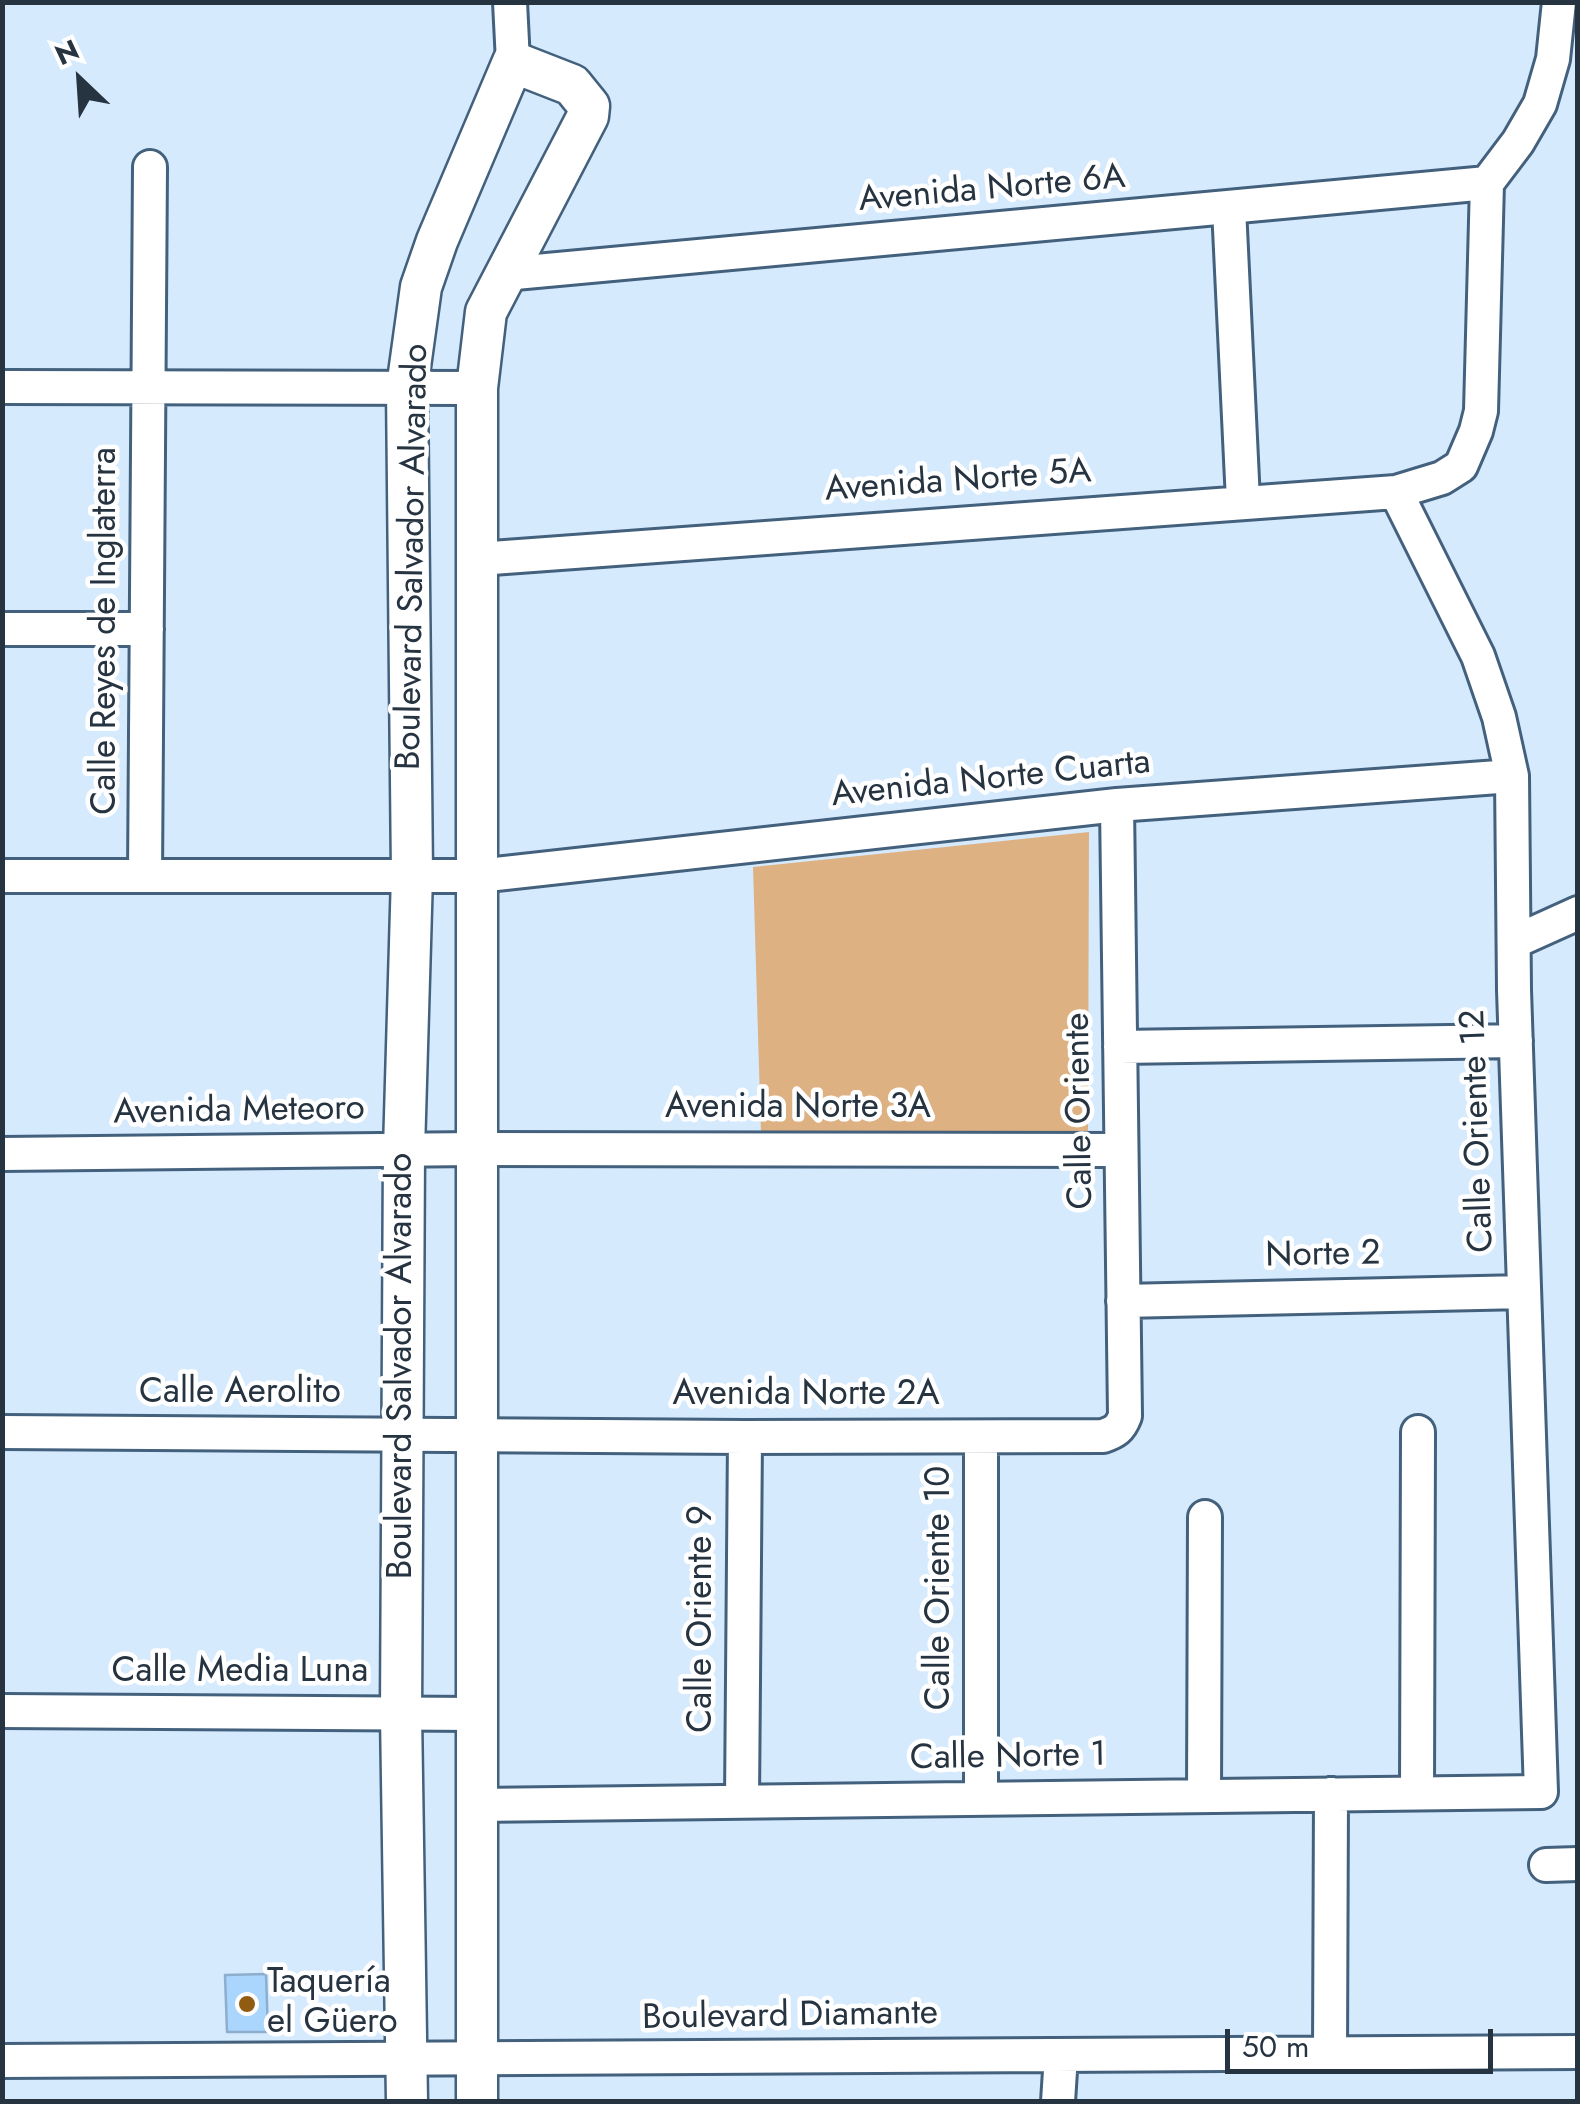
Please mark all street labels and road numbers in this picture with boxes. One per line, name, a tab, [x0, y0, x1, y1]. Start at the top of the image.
street label: Avenida Norte 6A	[857, 157, 1127, 223]
street label: Boulevard Salvador Alvarado	[389, 343, 439, 771]
street label: Calle Reyes de Inglaterra	[86, 447, 128, 815]
street label: Avenida Norte 5A	[823, 452, 1093, 512]
street label: Avenida Norte Cuarta	[829, 742, 1153, 818]
street label: Calle Oriente 12	[1454, 1009, 1504, 1253]
street label: Calle Oriente	[1058, 1012, 1104, 1210]
street label: Avenida Norte 3A	[665, 1088, 931, 1130]
street label: Avenida Meteoro	[113, 1089, 365, 1135]
street label: Boulevard Salvador Alvarado	[382, 1153, 424, 1579]
street label: Norte 2	[1265, 1234, 1381, 1278]
street label: Calle Aerolito	[139, 1373, 341, 1415]
street label: Avenida Norte 2A	[672, 1375, 940, 1417]
street label: Calle Oriente 10	[920, 1466, 962, 1710]
street label: Calle Oriente 9	[682, 1505, 724, 1733]
street label: Calle Media Luna	[112, 1652, 368, 1694]
street label: Calle Norte 1	[909, 1735, 1107, 1781]
street label: Boulevard Diamante	[642, 1993, 938, 2041]

